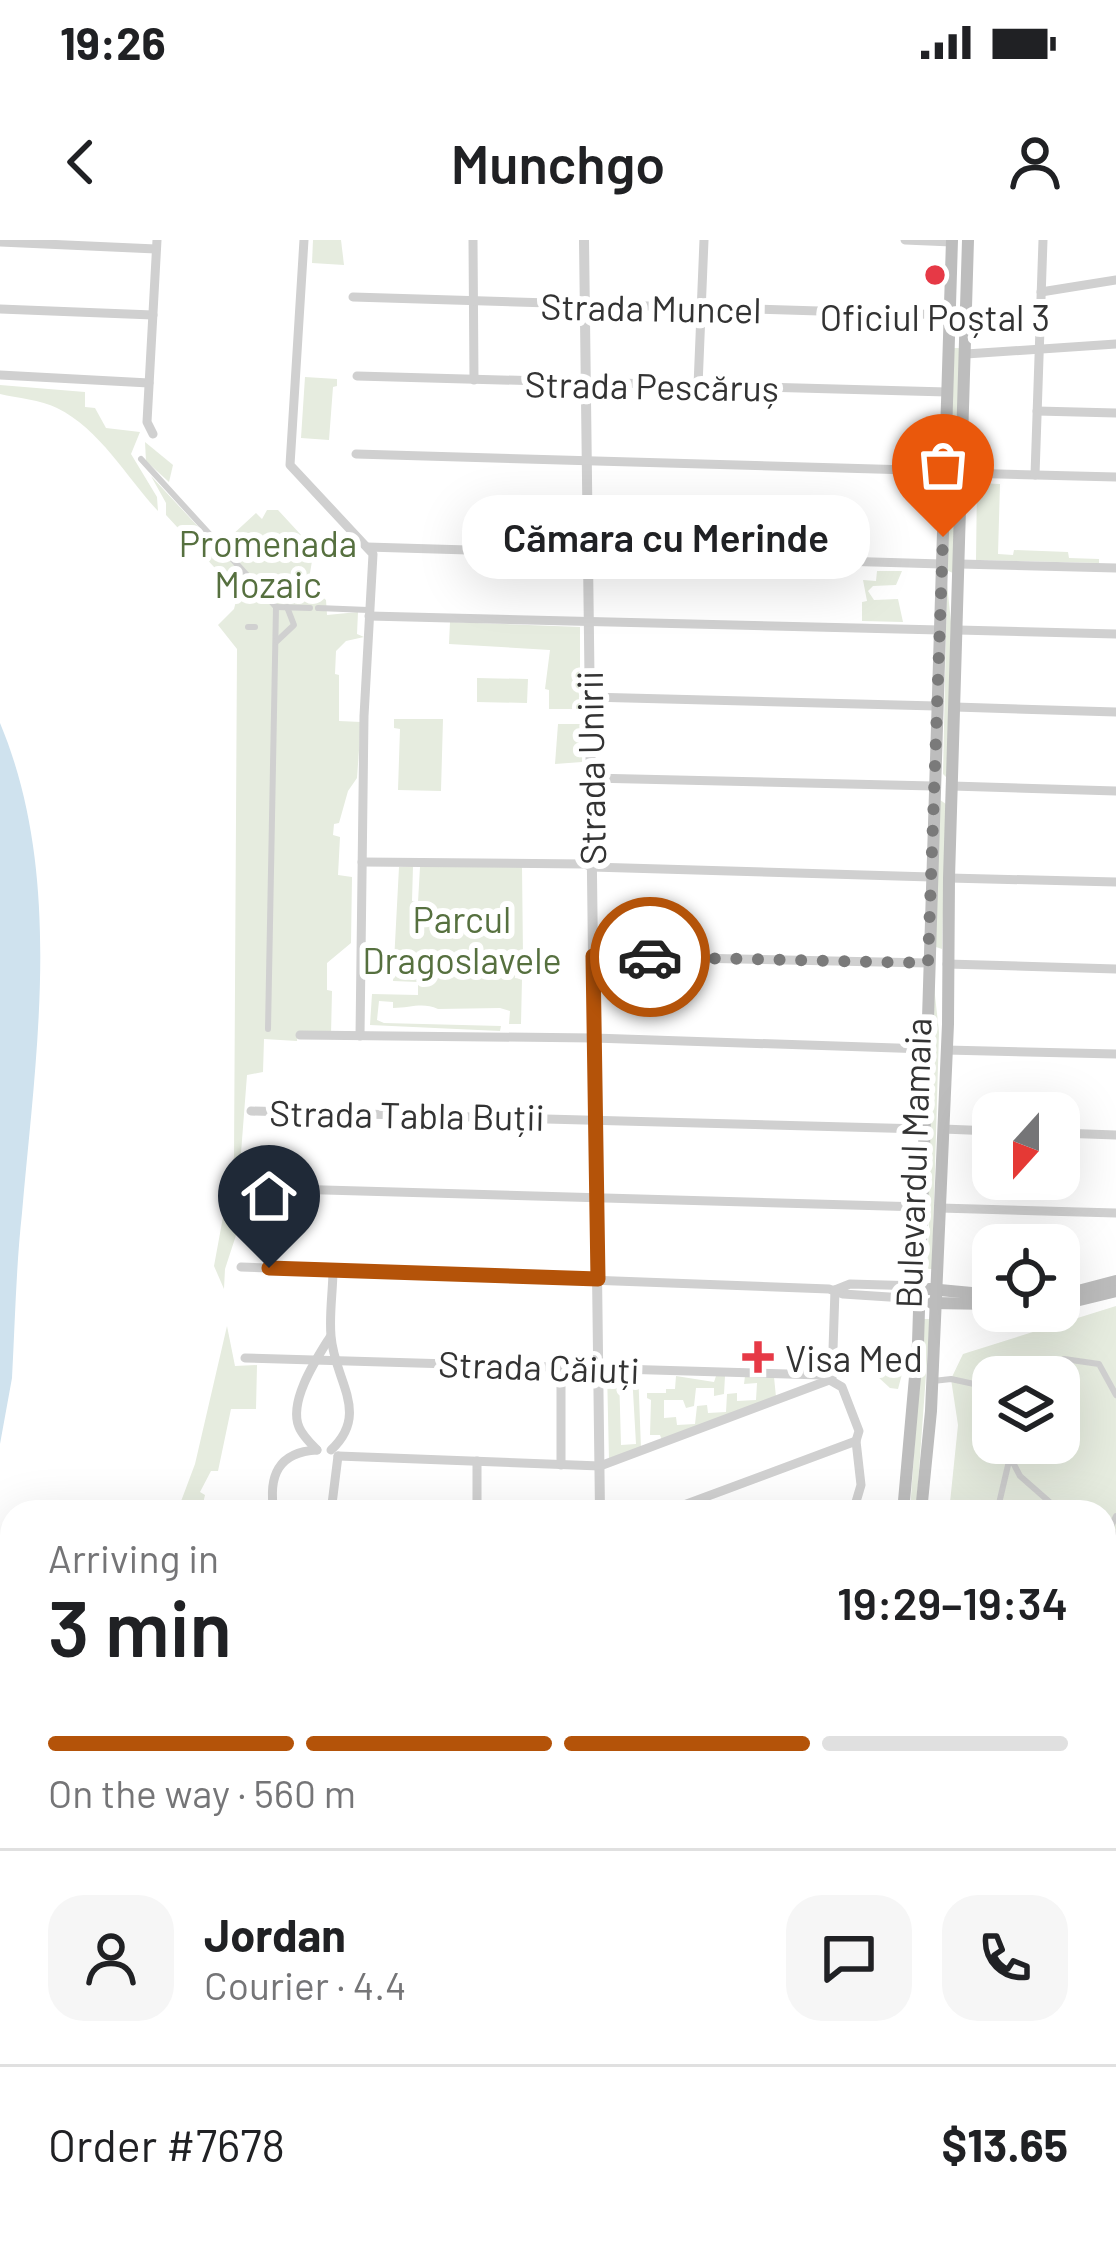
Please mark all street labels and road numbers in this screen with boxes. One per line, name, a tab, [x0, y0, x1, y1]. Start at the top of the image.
street label: Strada Muncel	[540, 284, 762, 330]
street label: Strada Pescăruș	[524, 361, 780, 409]
street label: Strada Unirii	[567, 671, 613, 865]
street label: Bulevardul Mamaia	[885, 1017, 939, 1309]
street label: Strada Tabla Buții	[269, 1090, 545, 1138]
street label: Strada Căiuți	[438, 1341, 640, 1391]

